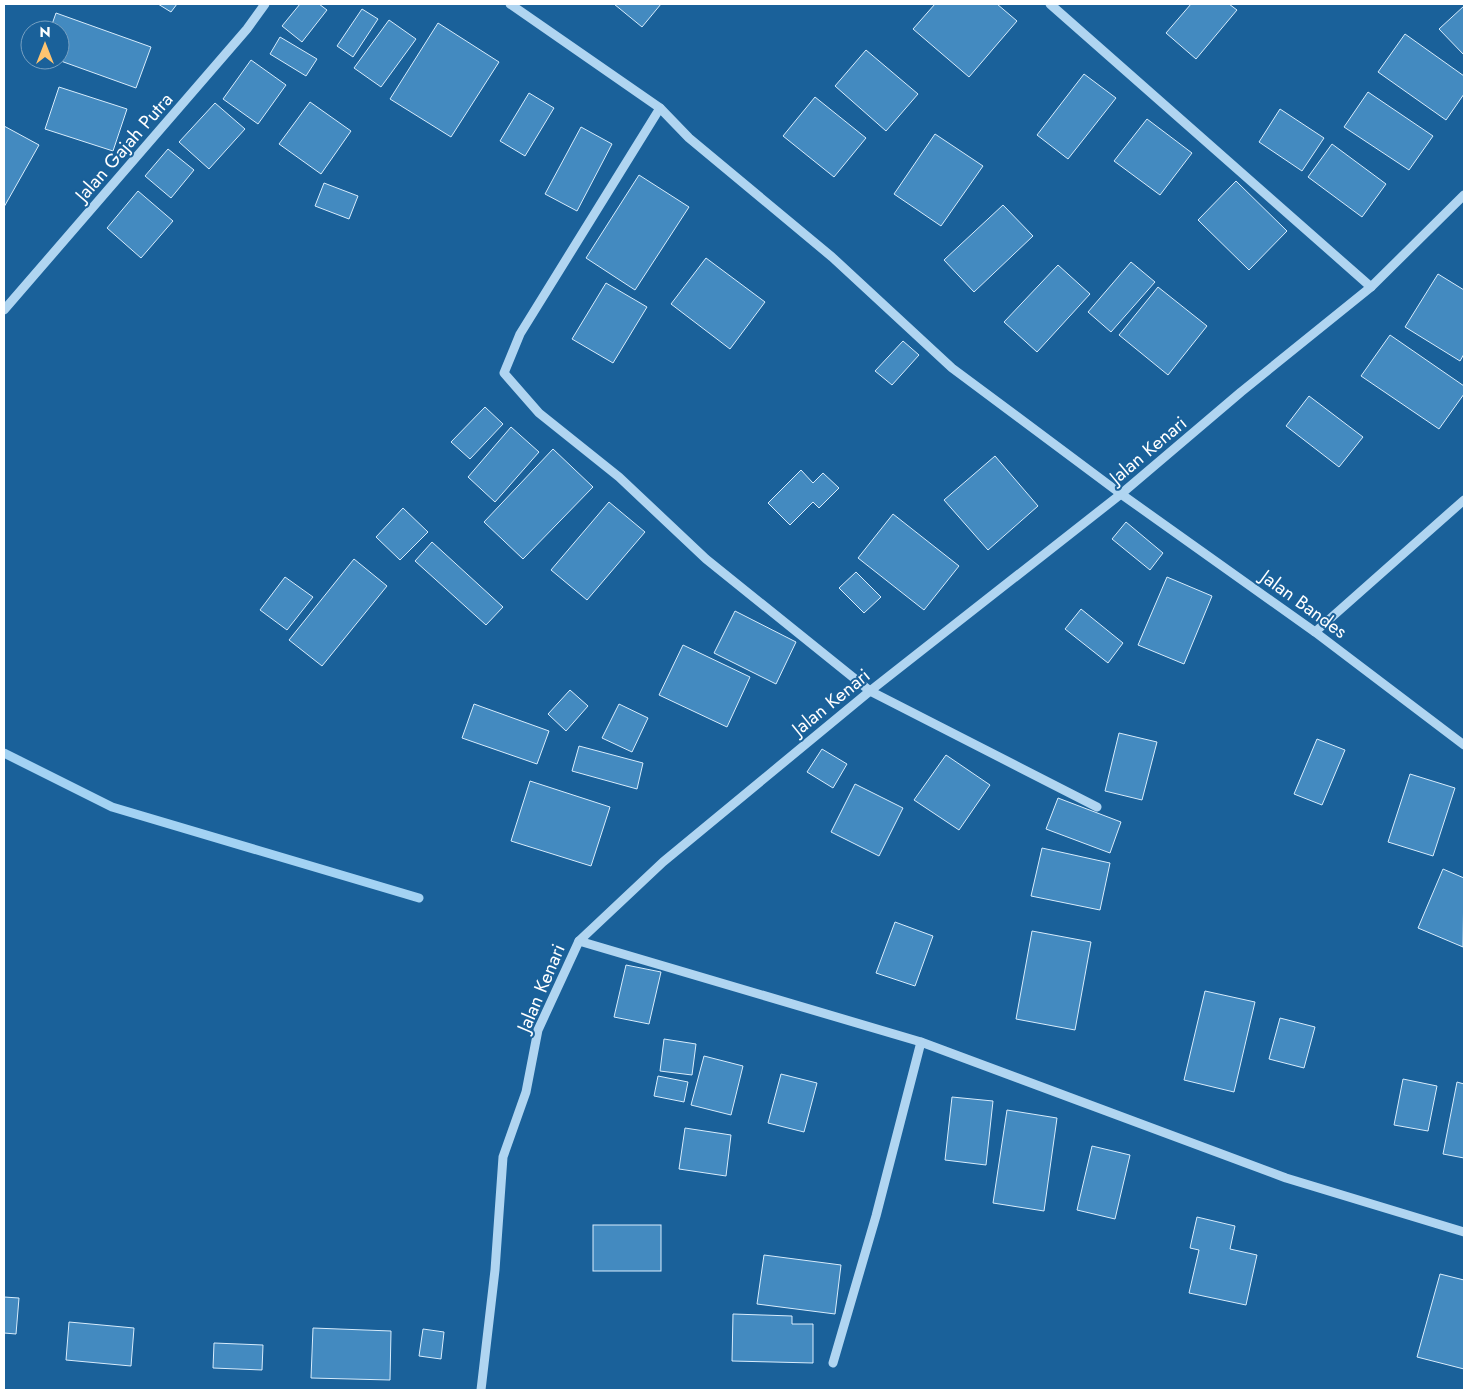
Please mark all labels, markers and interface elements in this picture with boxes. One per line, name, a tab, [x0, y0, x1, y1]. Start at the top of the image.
north arrow	[20, 20, 70, 70]
text: N	[39, 22, 51, 42]
street label: Jalan Gajah Putra	[67, 87, 179, 210]
street label: Jalan Kenari	[1101, 410, 1192, 492]
street label: Jalan Bandes	[1253, 562, 1353, 645]
street label: Jalan Kenari	[784, 662, 876, 744]
street label: Jalan Kenari	[509, 940, 572, 1039]

